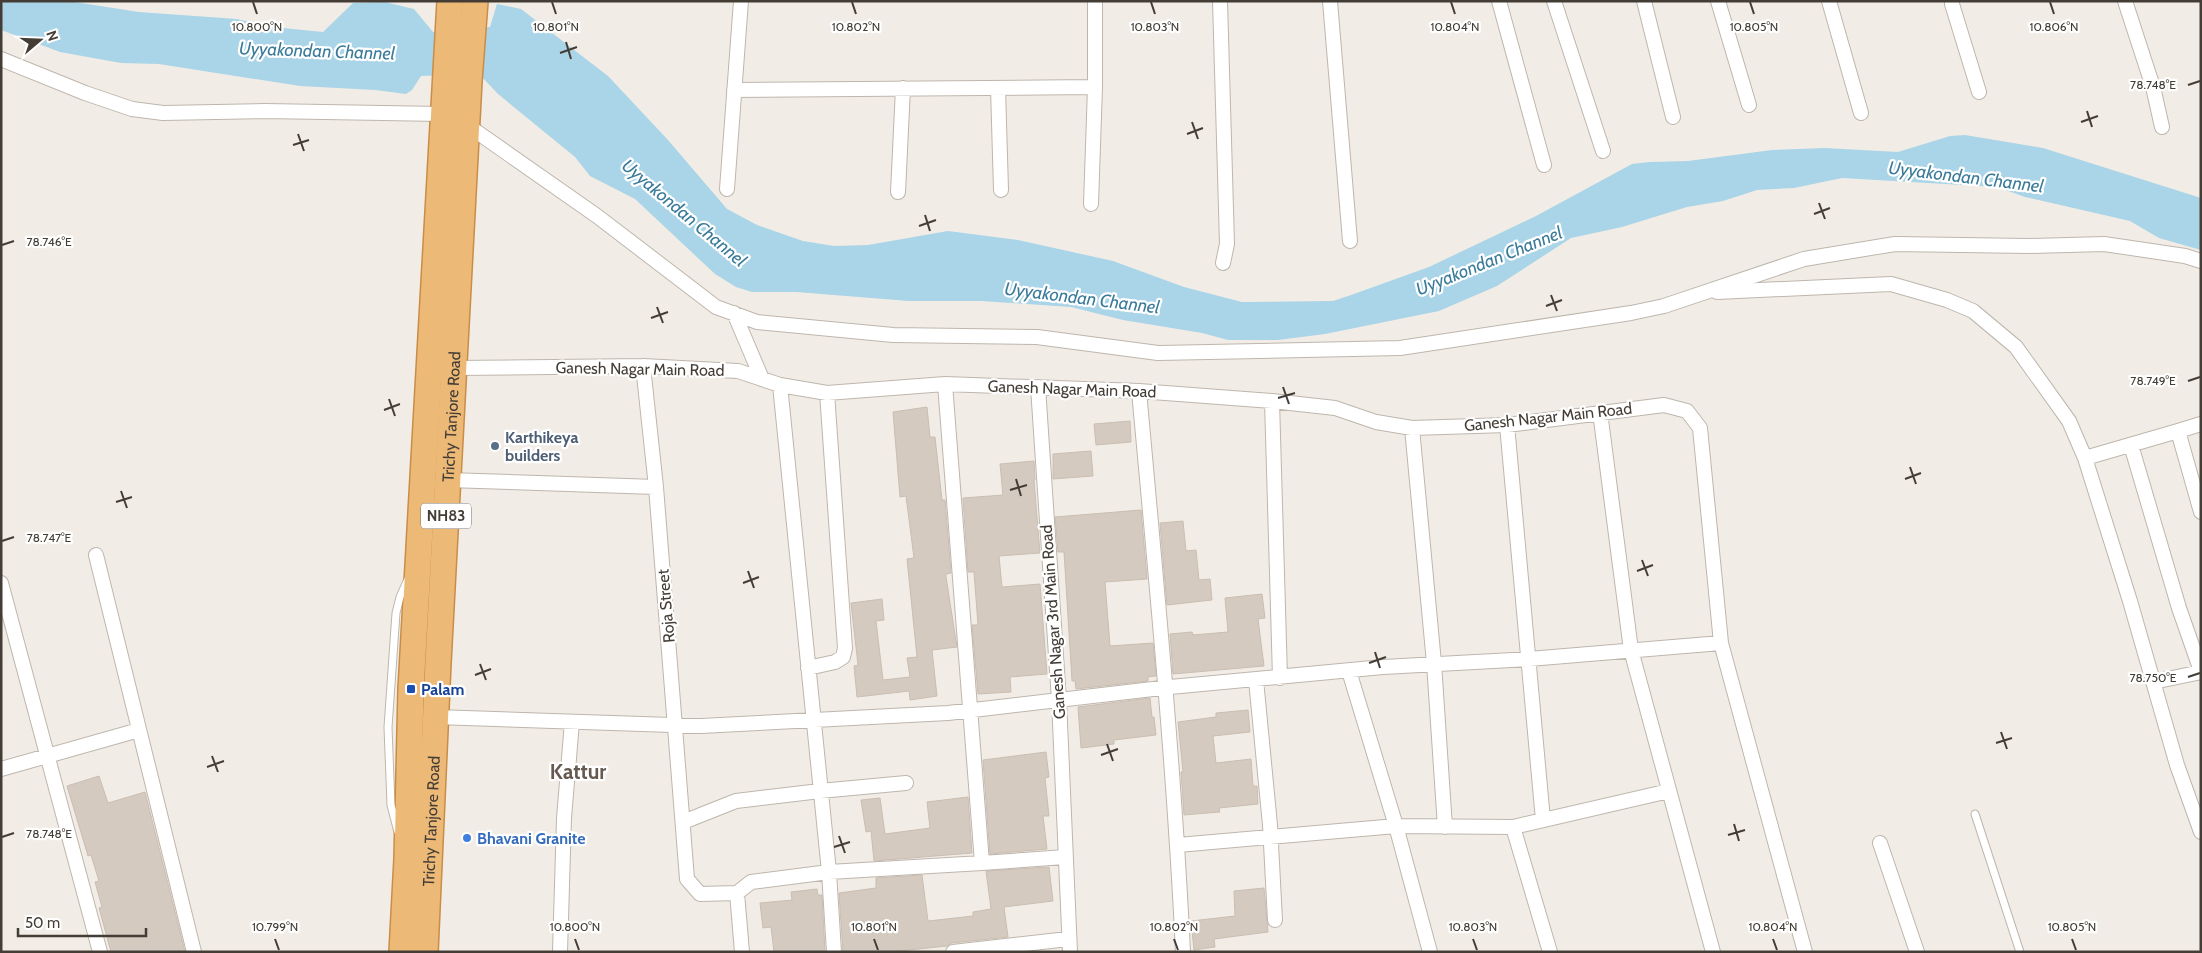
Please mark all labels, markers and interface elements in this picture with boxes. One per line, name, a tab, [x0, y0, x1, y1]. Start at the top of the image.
north arrow	[15, 15, 65, 65]
text: 10.800°N	[232, 19, 282, 34]
text: 10.801°N	[533, 19, 579, 34]
text: 10.802°N	[832, 19, 880, 34]
text: 10.803°N	[1131, 19, 1179, 34]
text: 10.804°N	[1431, 19, 1479, 34]
text: 10.805°N	[1730, 19, 1778, 34]
text: 10.806°N	[2030, 19, 2078, 34]
text: N	[42, 28, 62, 43]
water label: Uyyakondan Channel	[239, 37, 396, 65]
text: 78.748°E	[2130, 77, 2176, 92]
water label: Uyyakondan Channel	[617, 154, 751, 272]
water label: Uyyakondan Channel	[1887, 157, 2046, 198]
water label: Uyyakondan Channel	[1413, 221, 1566, 300]
text: 78.746°E	[26, 234, 72, 249]
water label: Uyyakondan Channel	[1003, 278, 1162, 319]
street label: Trichy Tanjore Road	[438, 351, 464, 482]
street label: Ganesh Nagar Main Road	[555, 358, 725, 380]
text: 78.749°E	[2130, 373, 2176, 388]
street label: Ganesh Nagar Main Road	[987, 377, 1157, 401]
street label: Ganesh Nagar Main Road	[1463, 399, 1633, 435]
place label: Karthikeya builders	[505, 428, 578, 465]
marker: Karthikeya builders	[489, 440, 501, 452]
road number: NH83	[421, 504, 471, 528]
street label: Ganesh Nagar 3rd Main Road	[1037, 524, 1069, 720]
text: 78.747°E	[27, 530, 72, 545]
street label: Roja Street	[653, 568, 679, 644]
text: 78.750°E	[2130, 670, 2177, 685]
place label: Palam	[421, 680, 464, 699]
marker: Palam	[405, 683, 417, 695]
street label: Trichy Tanjore Road	[418, 755, 443, 887]
district label: Kattur	[550, 759, 606, 784]
text: 78.748°E	[26, 826, 72, 841]
place label: Bhavani Granite	[477, 829, 586, 848]
marker: Bhavani Granite	[461, 832, 473, 844]
scale bar	[18, 906, 145, 938]
text: 50 m	[25, 914, 60, 932]
text: 10.799°N	[252, 919, 298, 934]
text: 10.800°N	[550, 919, 600, 934]
text: 10.801°N	[851, 919, 897, 934]
text: 10.802°N	[1150, 919, 1198, 934]
text: 10.803°N	[1449, 919, 1497, 934]
text: 10.804°N	[1749, 919, 1797, 934]
text: 10.805°N	[2048, 919, 2096, 934]

